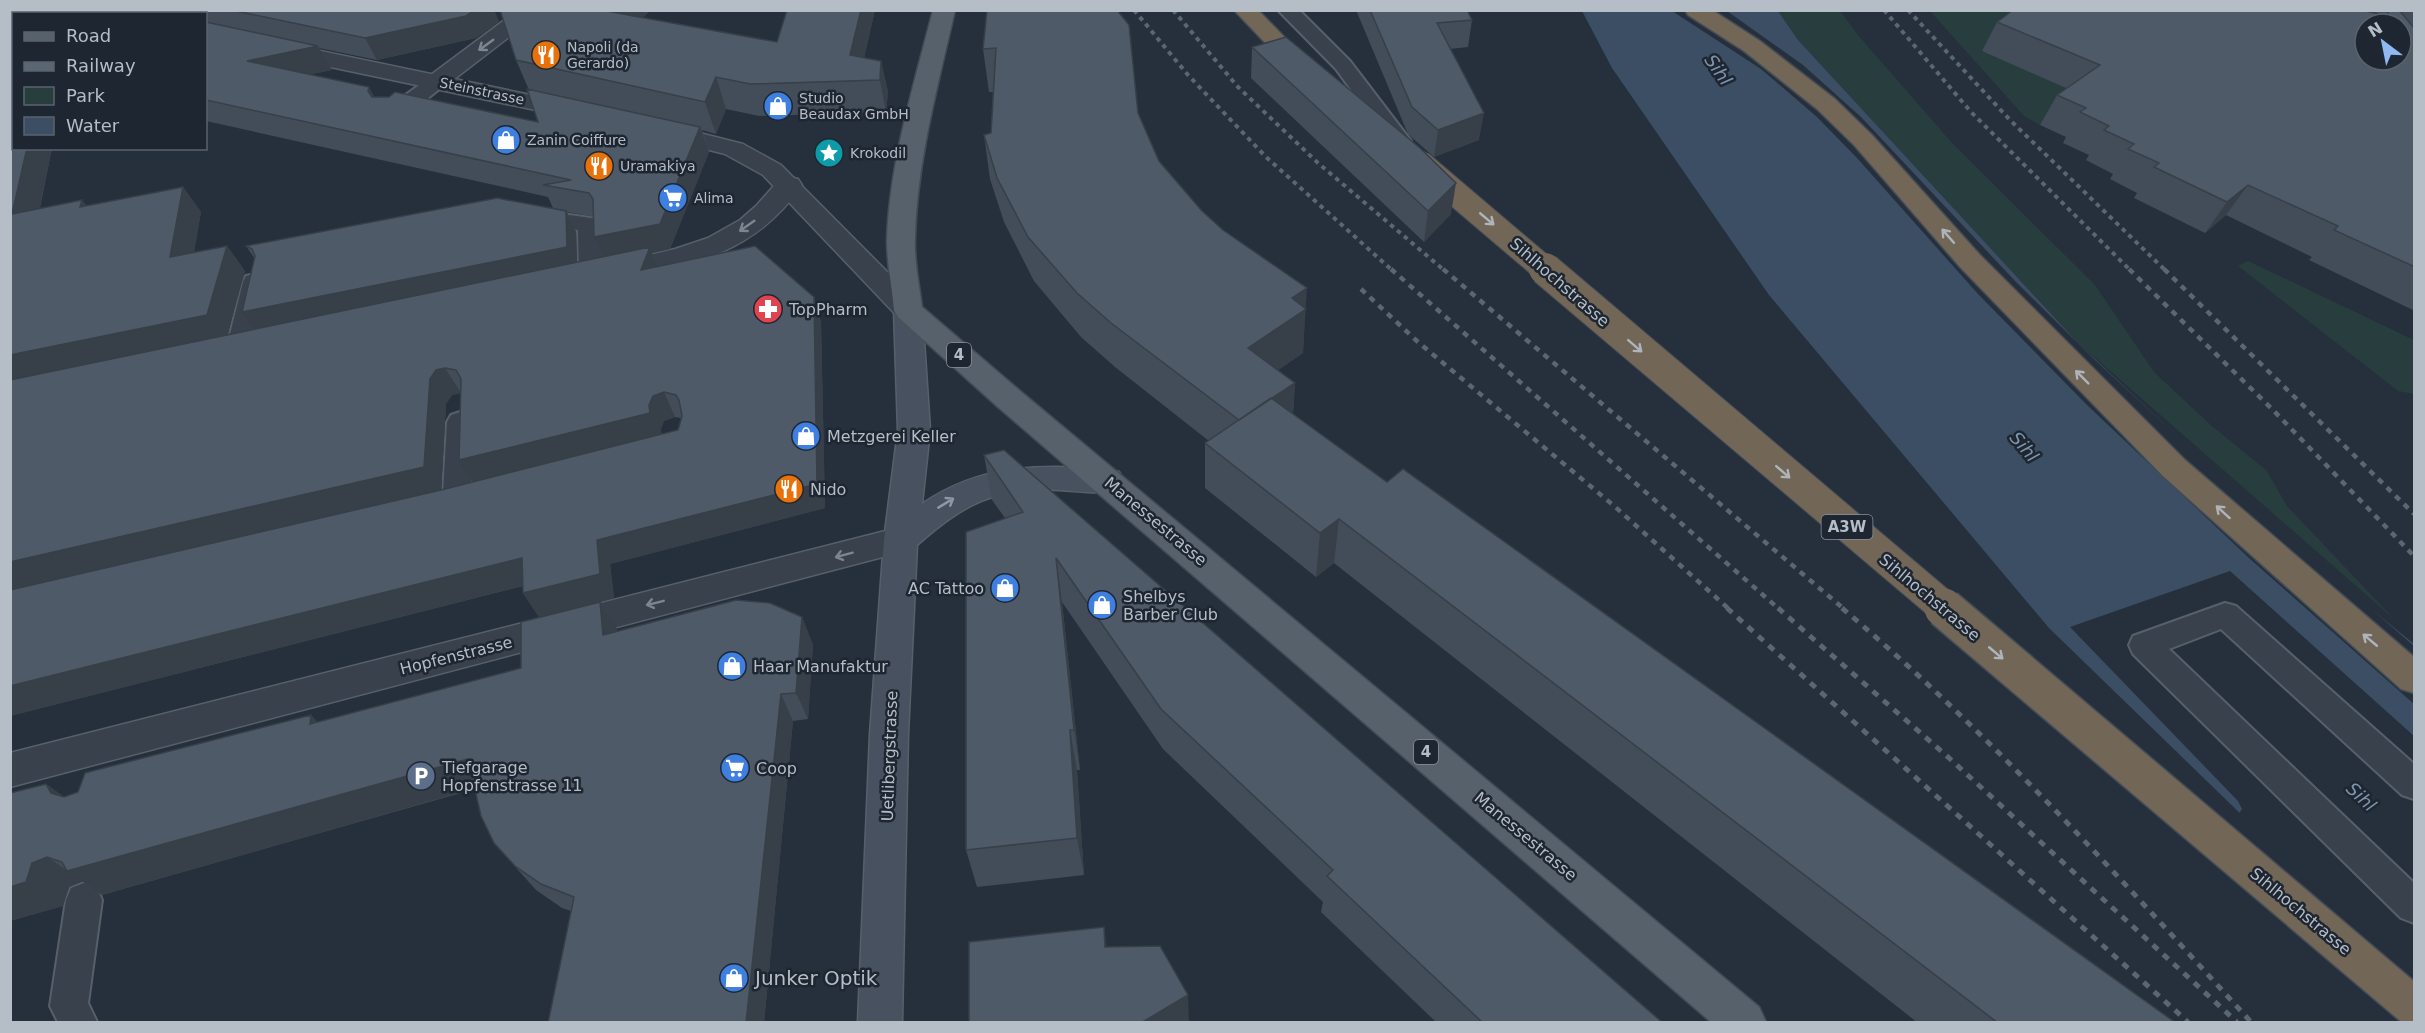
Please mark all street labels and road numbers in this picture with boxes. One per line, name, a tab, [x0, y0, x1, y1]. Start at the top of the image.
street label: Steinstrasse	[438, 74, 526, 108]
street label: Sihlhochstrasse	[1506, 234, 1613, 331]
road number: 4	[947, 343, 971, 367]
street label: Manessestrasse	[1101, 473, 1211, 570]
road number: A3W	[1822, 515, 1872, 539]
street label: Sihlhochstrasse	[1875, 550, 1984, 645]
street label: Hopfenstrasse	[398, 632, 514, 679]
street label: Uetlibergstrasse	[878, 690, 901, 822]
road number: 4	[1414, 740, 1438, 764]
street label: Manessestrasse	[1471, 788, 1581, 885]
street label: Sihlhochstrasse	[2246, 864, 2355, 959]

